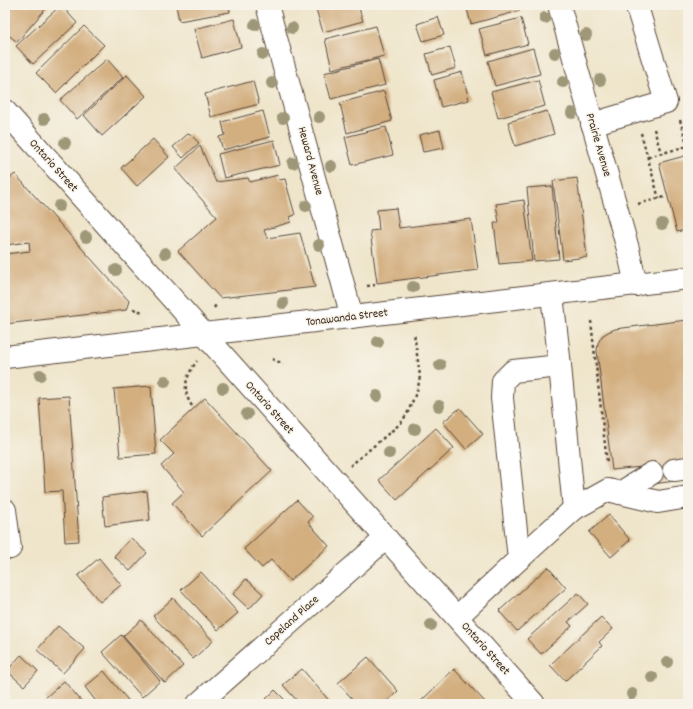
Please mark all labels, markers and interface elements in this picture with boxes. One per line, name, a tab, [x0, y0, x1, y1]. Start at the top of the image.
street label: Prairie Avenue	[581, 111, 615, 179]
street label: Heward Avenue	[293, 125, 327, 197]
street label: Ontario Street	[24, 136, 82, 197]
street label: Tonawanda Street	[305, 304, 389, 331]
street label: Ontario Street	[240, 378, 298, 439]
street label: Copeland Place	[261, 592, 323, 650]
street label: Ontario Street	[456, 619, 514, 680]

